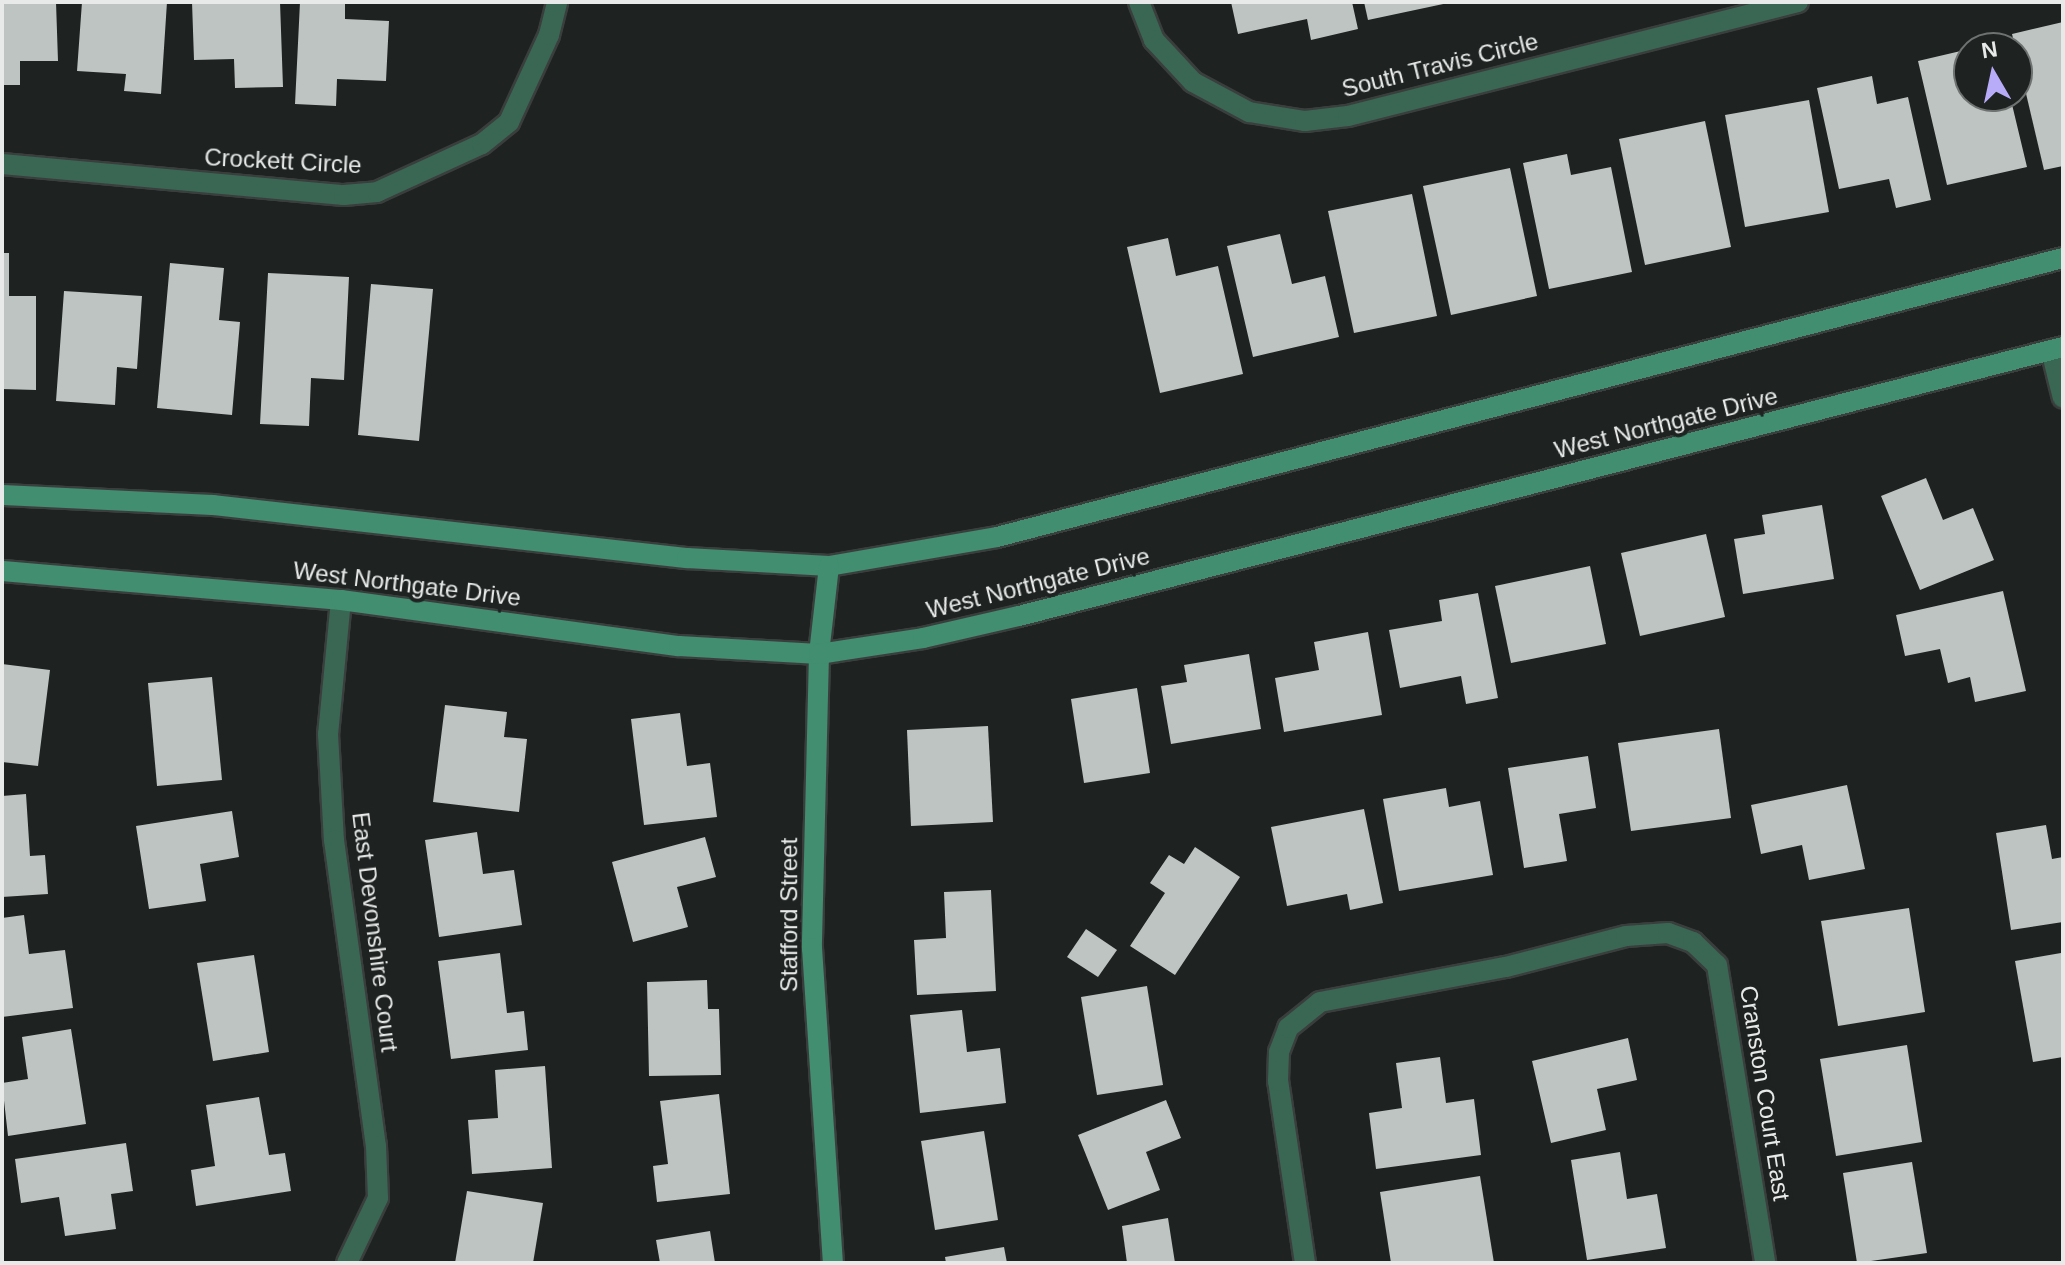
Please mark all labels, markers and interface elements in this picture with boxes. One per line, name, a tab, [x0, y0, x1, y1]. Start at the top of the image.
street label: South Travis Circle	[1339, 27, 1541, 103]
north arrow	[1953, 32, 2033, 112]
text: N	[1980, 36, 1999, 63]
street label: Crockett Circle	[204, 143, 362, 179]
street label: West Northgate Drive	[1551, 381, 1781, 465]
street label: West Northgate Drive	[923, 541, 1153, 625]
street label: West Northgate Drive	[292, 556, 522, 612]
street label: East Devonshire Court	[346, 810, 404, 1054]
street label: Stafford Street	[775, 838, 803, 992]
street label: Cranston Court East	[1734, 983, 1796, 1203]

